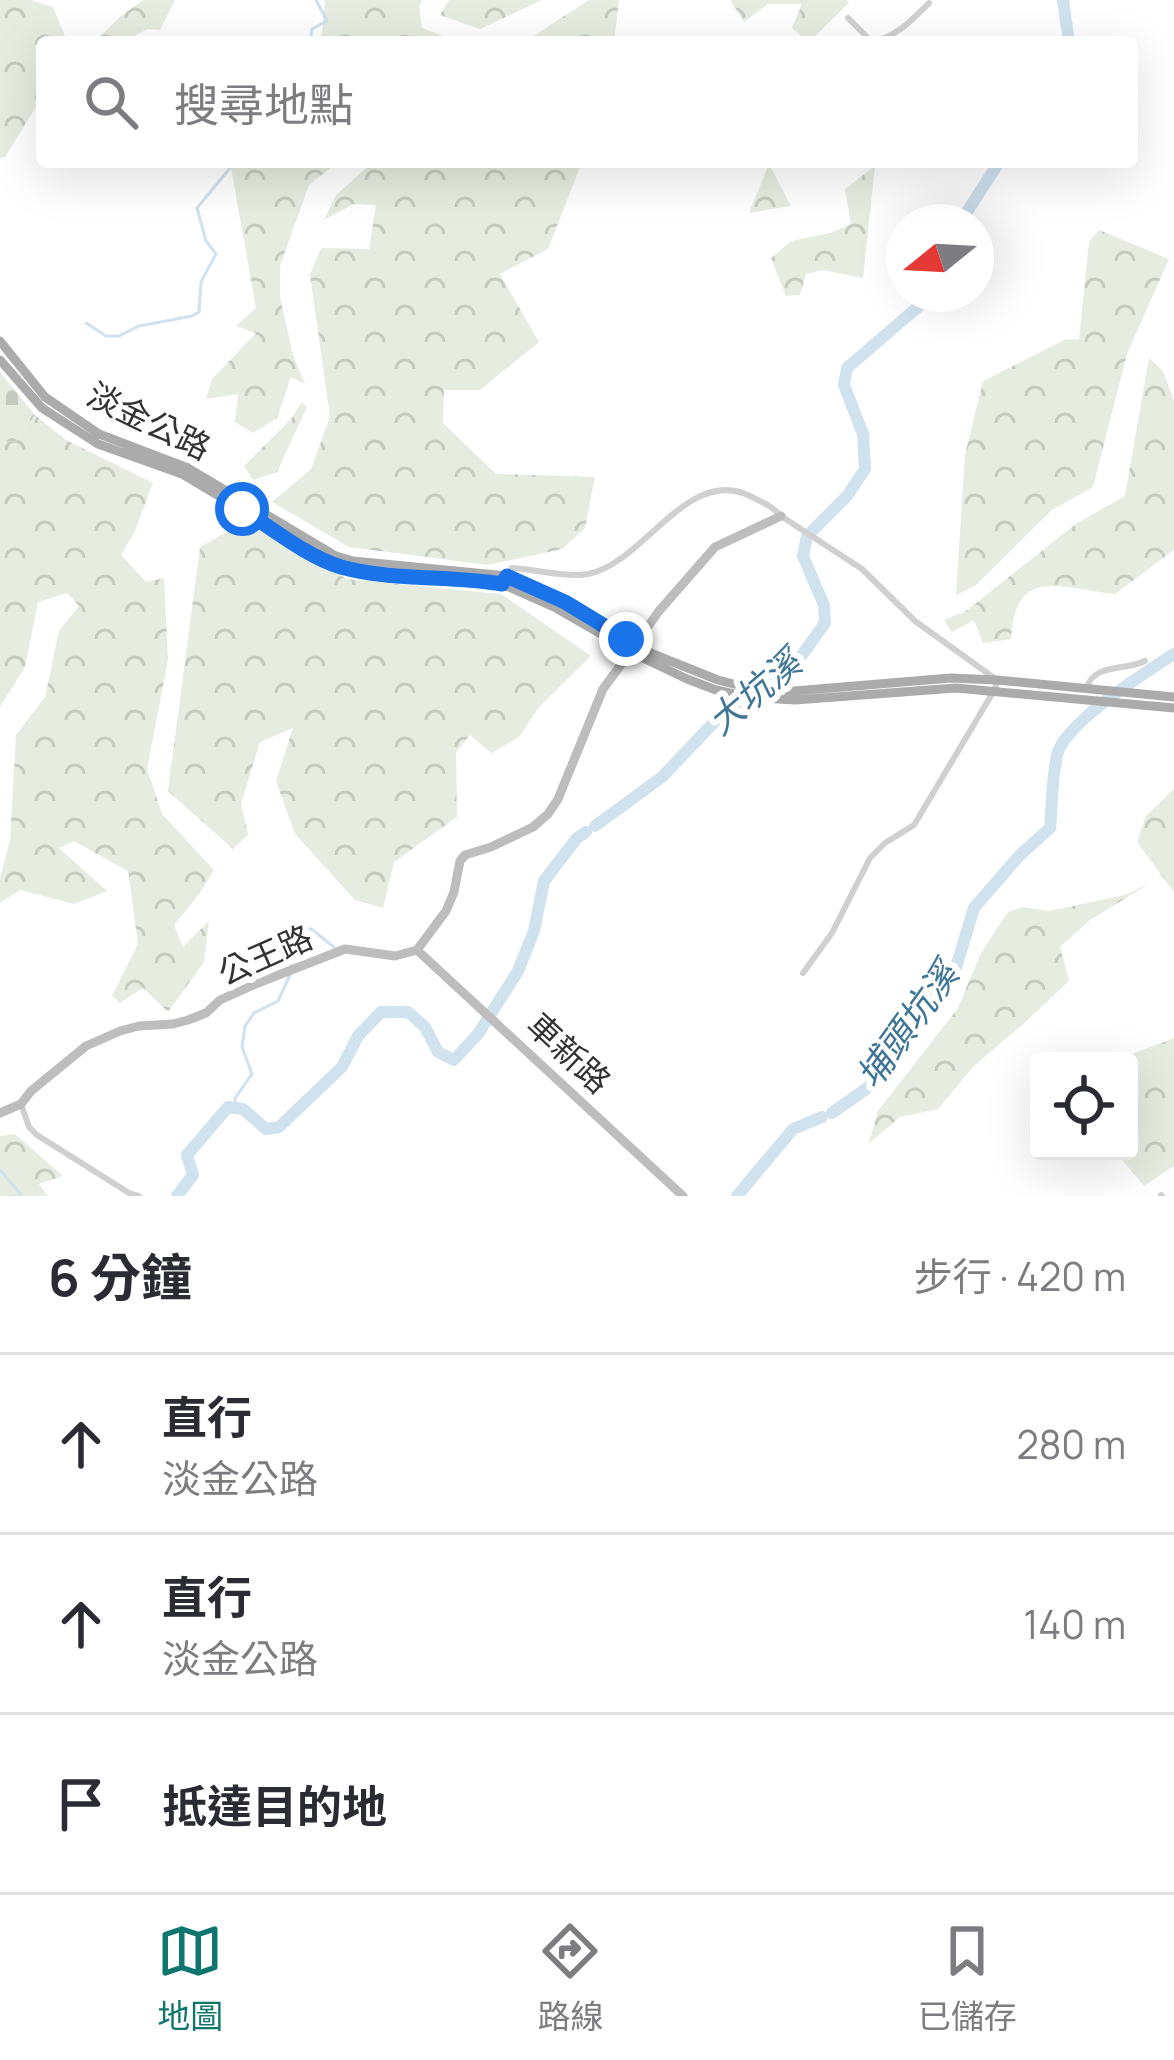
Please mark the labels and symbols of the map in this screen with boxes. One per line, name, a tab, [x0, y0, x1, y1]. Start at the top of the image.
north arrow	[886, 204, 994, 312]
street label: 淡金公路	[80, 371, 218, 470]
route start	[215, 482, 269, 536]
route end	[599, 612, 653, 666]
water label: 大坑溪	[697, 635, 815, 745]
street label: 公王路	[210, 914, 319, 995]
water label: 埔頭坑溪	[844, 948, 972, 1097]
street label: 車新路	[518, 1002, 621, 1103]

